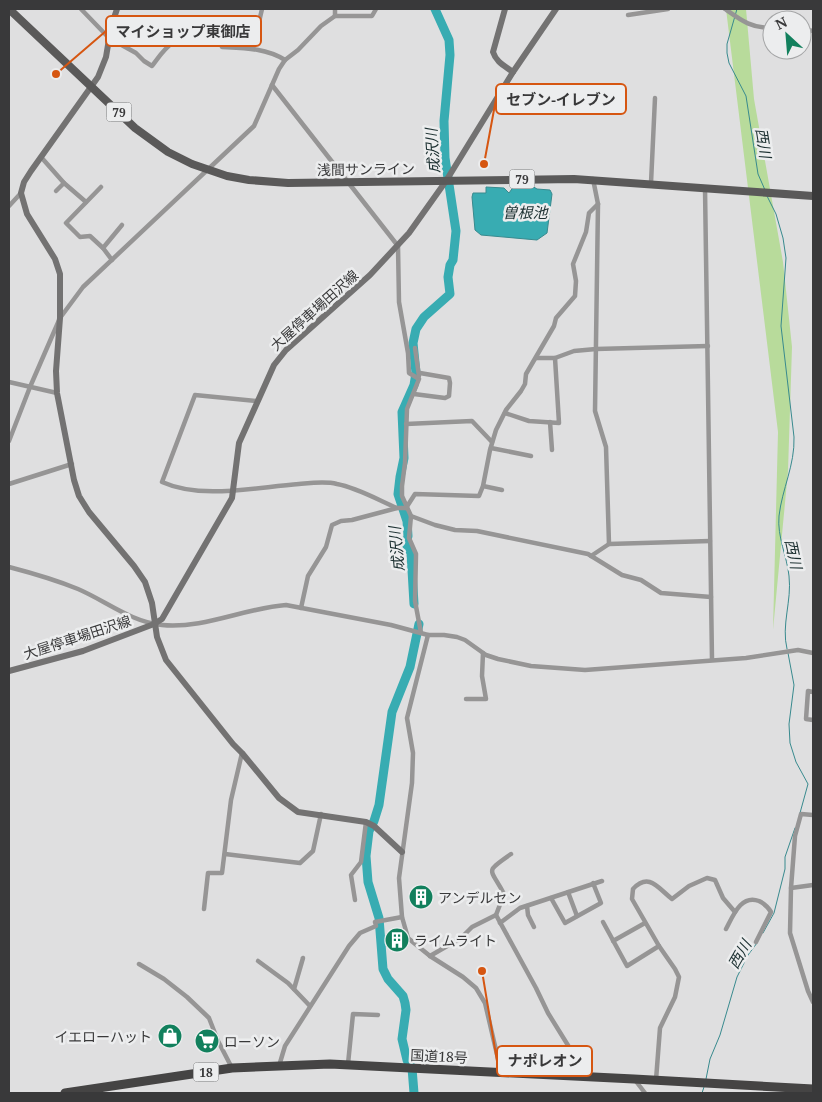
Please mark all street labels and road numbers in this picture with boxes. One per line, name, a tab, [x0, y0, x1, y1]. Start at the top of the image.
road number: 79	[106, 102, 132, 121]
street label: 浅間サンライン	[317, 159, 415, 179]
road number: 79	[510, 170, 534, 188]
street label: 大屋停車場田沢線	[266, 265, 362, 355]
street label: 大屋停車場田沢線	[21, 611, 133, 663]
street label: 国道18号	[410, 1045, 468, 1067]
road number: 18	[194, 1062, 218, 1082]

